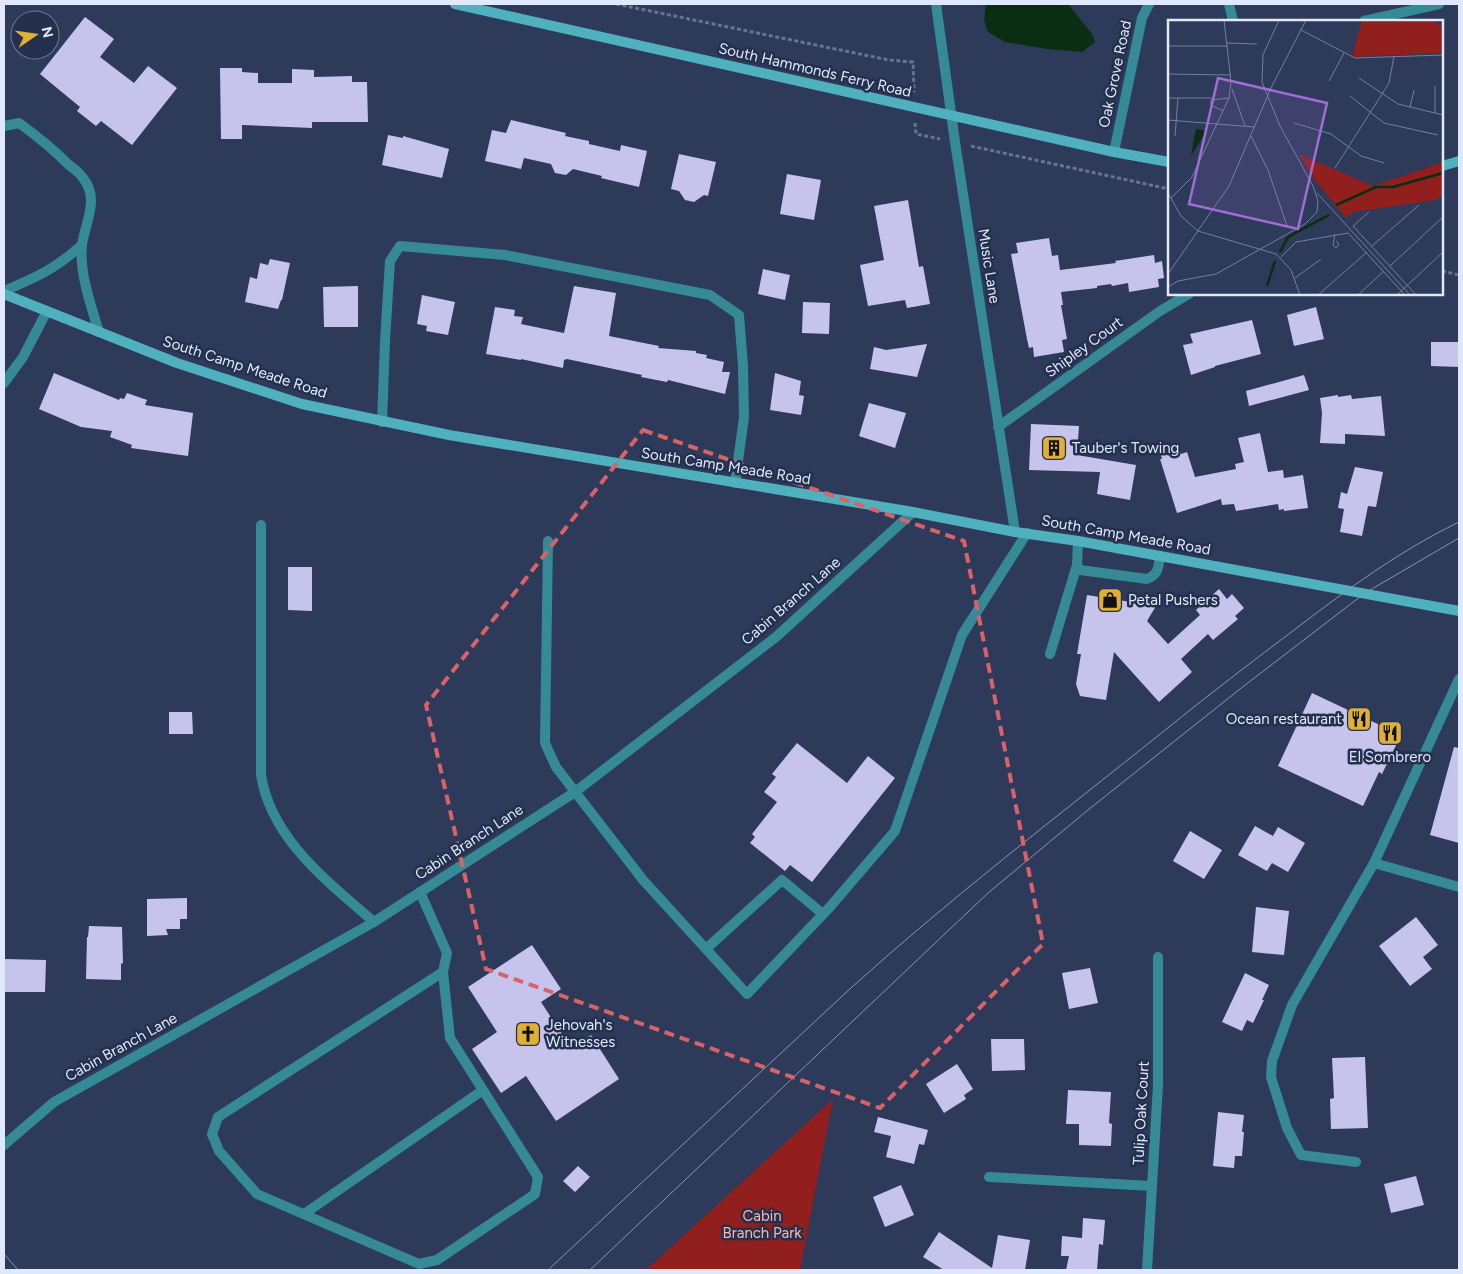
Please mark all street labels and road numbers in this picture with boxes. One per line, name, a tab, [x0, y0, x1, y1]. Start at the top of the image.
street label: Oak Grove Road	[1095, 19, 1135, 129]
street label: South Hammonds Ferry Road	[717, 39, 913, 101]
street label: Music Lane	[974, 227, 1004, 305]
street label: Shipley Court	[1042, 313, 1127, 381]
street label: South Camp Meade Road	[161, 332, 329, 402]
street label: South Camp Meade Road	[640, 444, 812, 488]
street label: South Camp Meade Road	[1040, 511, 1212, 559]
street label: Cabin Branch Lane	[738, 553, 844, 649]
street label: Cabin Branch Lane	[412, 800, 526, 884]
street label: Cabin Branch Lane	[62, 1009, 180, 1085]
street label: Tulip Oak Court	[1129, 1060, 1153, 1166]

